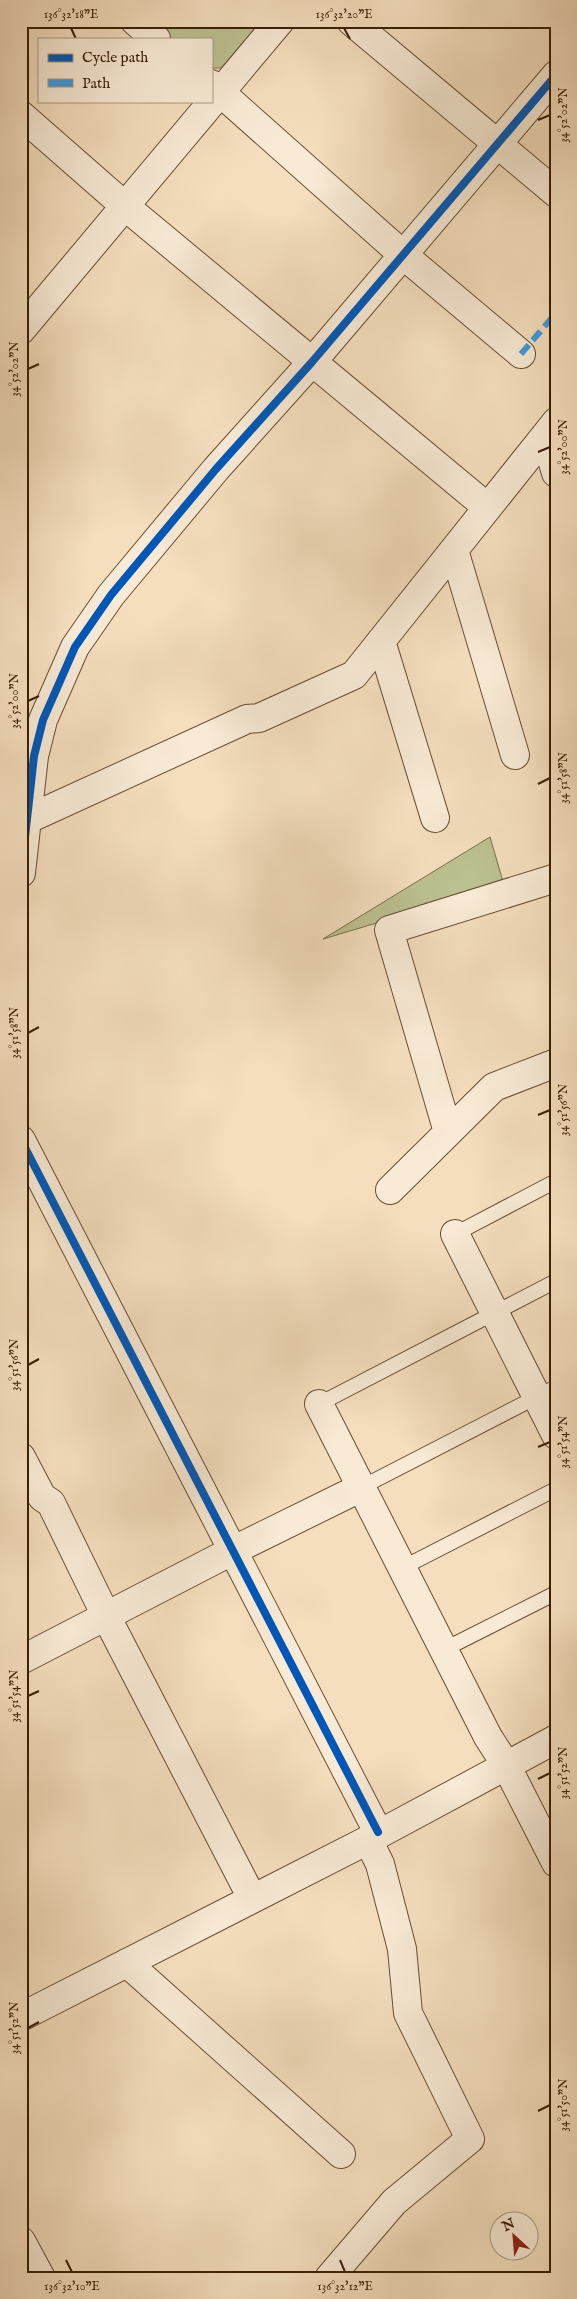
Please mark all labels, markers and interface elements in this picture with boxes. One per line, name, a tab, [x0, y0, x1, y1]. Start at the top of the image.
text: 136°32'18"E	[44, 7, 98, 22]
text: 136°32'20"E	[315, 7, 373, 22]
legend	[38, 38, 212, 102]
text: Cycle path	[82, 48, 148, 67]
text: Path	[82, 74, 110, 93]
text: 34°52'02"N	[556, 87, 571, 143]
text: 34°52'02"N	[7, 341, 22, 397]
text: 34°52'00"N	[556, 419, 571, 475]
text: 34°52'00"N	[7, 673, 22, 729]
text: 34°51'58"N	[556, 752, 571, 804]
text: 34°51'58"N	[7, 1007, 22, 1059]
text: 34°51'56"N	[556, 1083, 571, 1136]
text: 34°51'56"N	[7, 1338, 22, 1391]
text: 34°51'54"N	[556, 1415, 571, 1468]
text: 34°51'54"N	[7, 1669, 22, 1722]
text: 34°51'52"N	[556, 1746, 571, 1799]
text: 34°51'52"N	[7, 2001, 22, 2054]
text: 34°51'50"N	[556, 2078, 571, 2131]
north arrow	[490, 2212, 540, 2262]
text: N	[498, 2214, 518, 2236]
text: 136°32'10"E	[44, 2279, 100, 2294]
text: 136°32'12"E	[317, 2279, 373, 2294]

